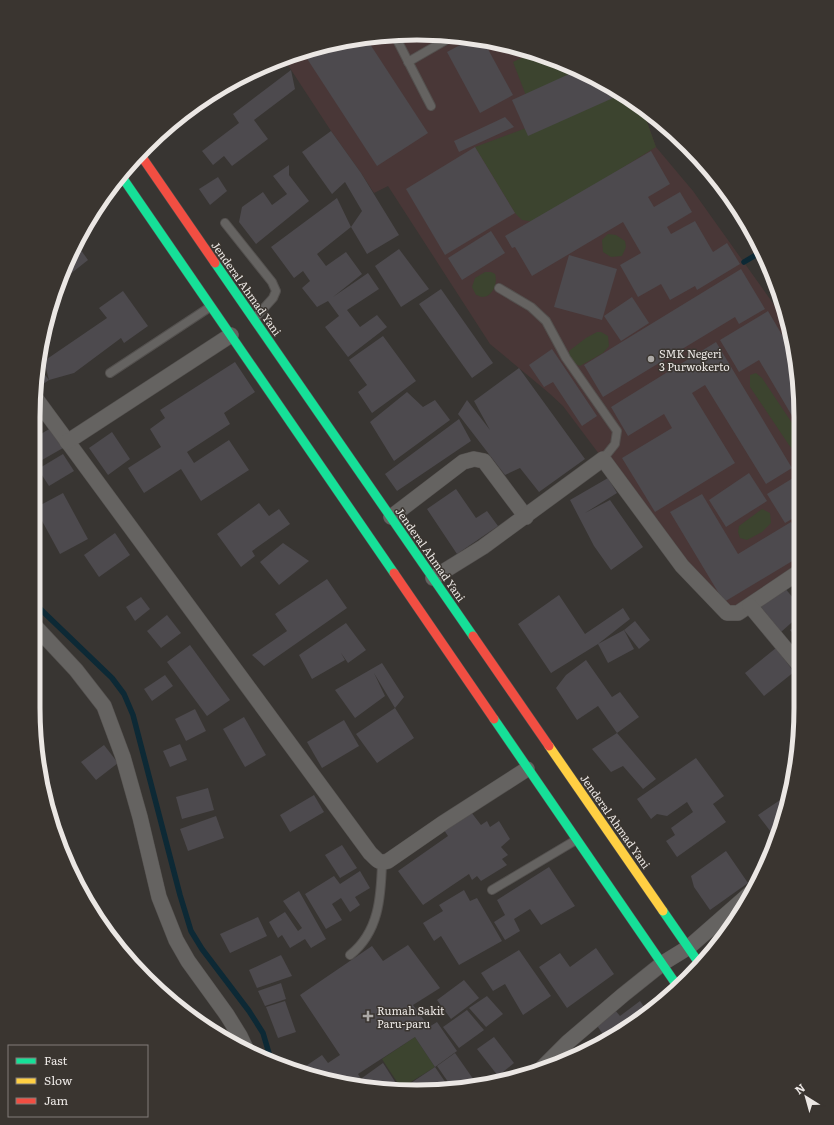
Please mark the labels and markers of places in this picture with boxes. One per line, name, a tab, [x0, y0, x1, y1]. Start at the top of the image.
place label: SMK Negeri 3 Purwokerto	[659, 345, 730, 374]
marker: SMK Negeri 3 Purwokerto	[646, 354, 656, 364]
place label: Rumah Sakit Paru-paru	[377, 1002, 445, 1031]
marker: Rumah Sakit Paru-paru	[362, 1010, 374, 1022]

